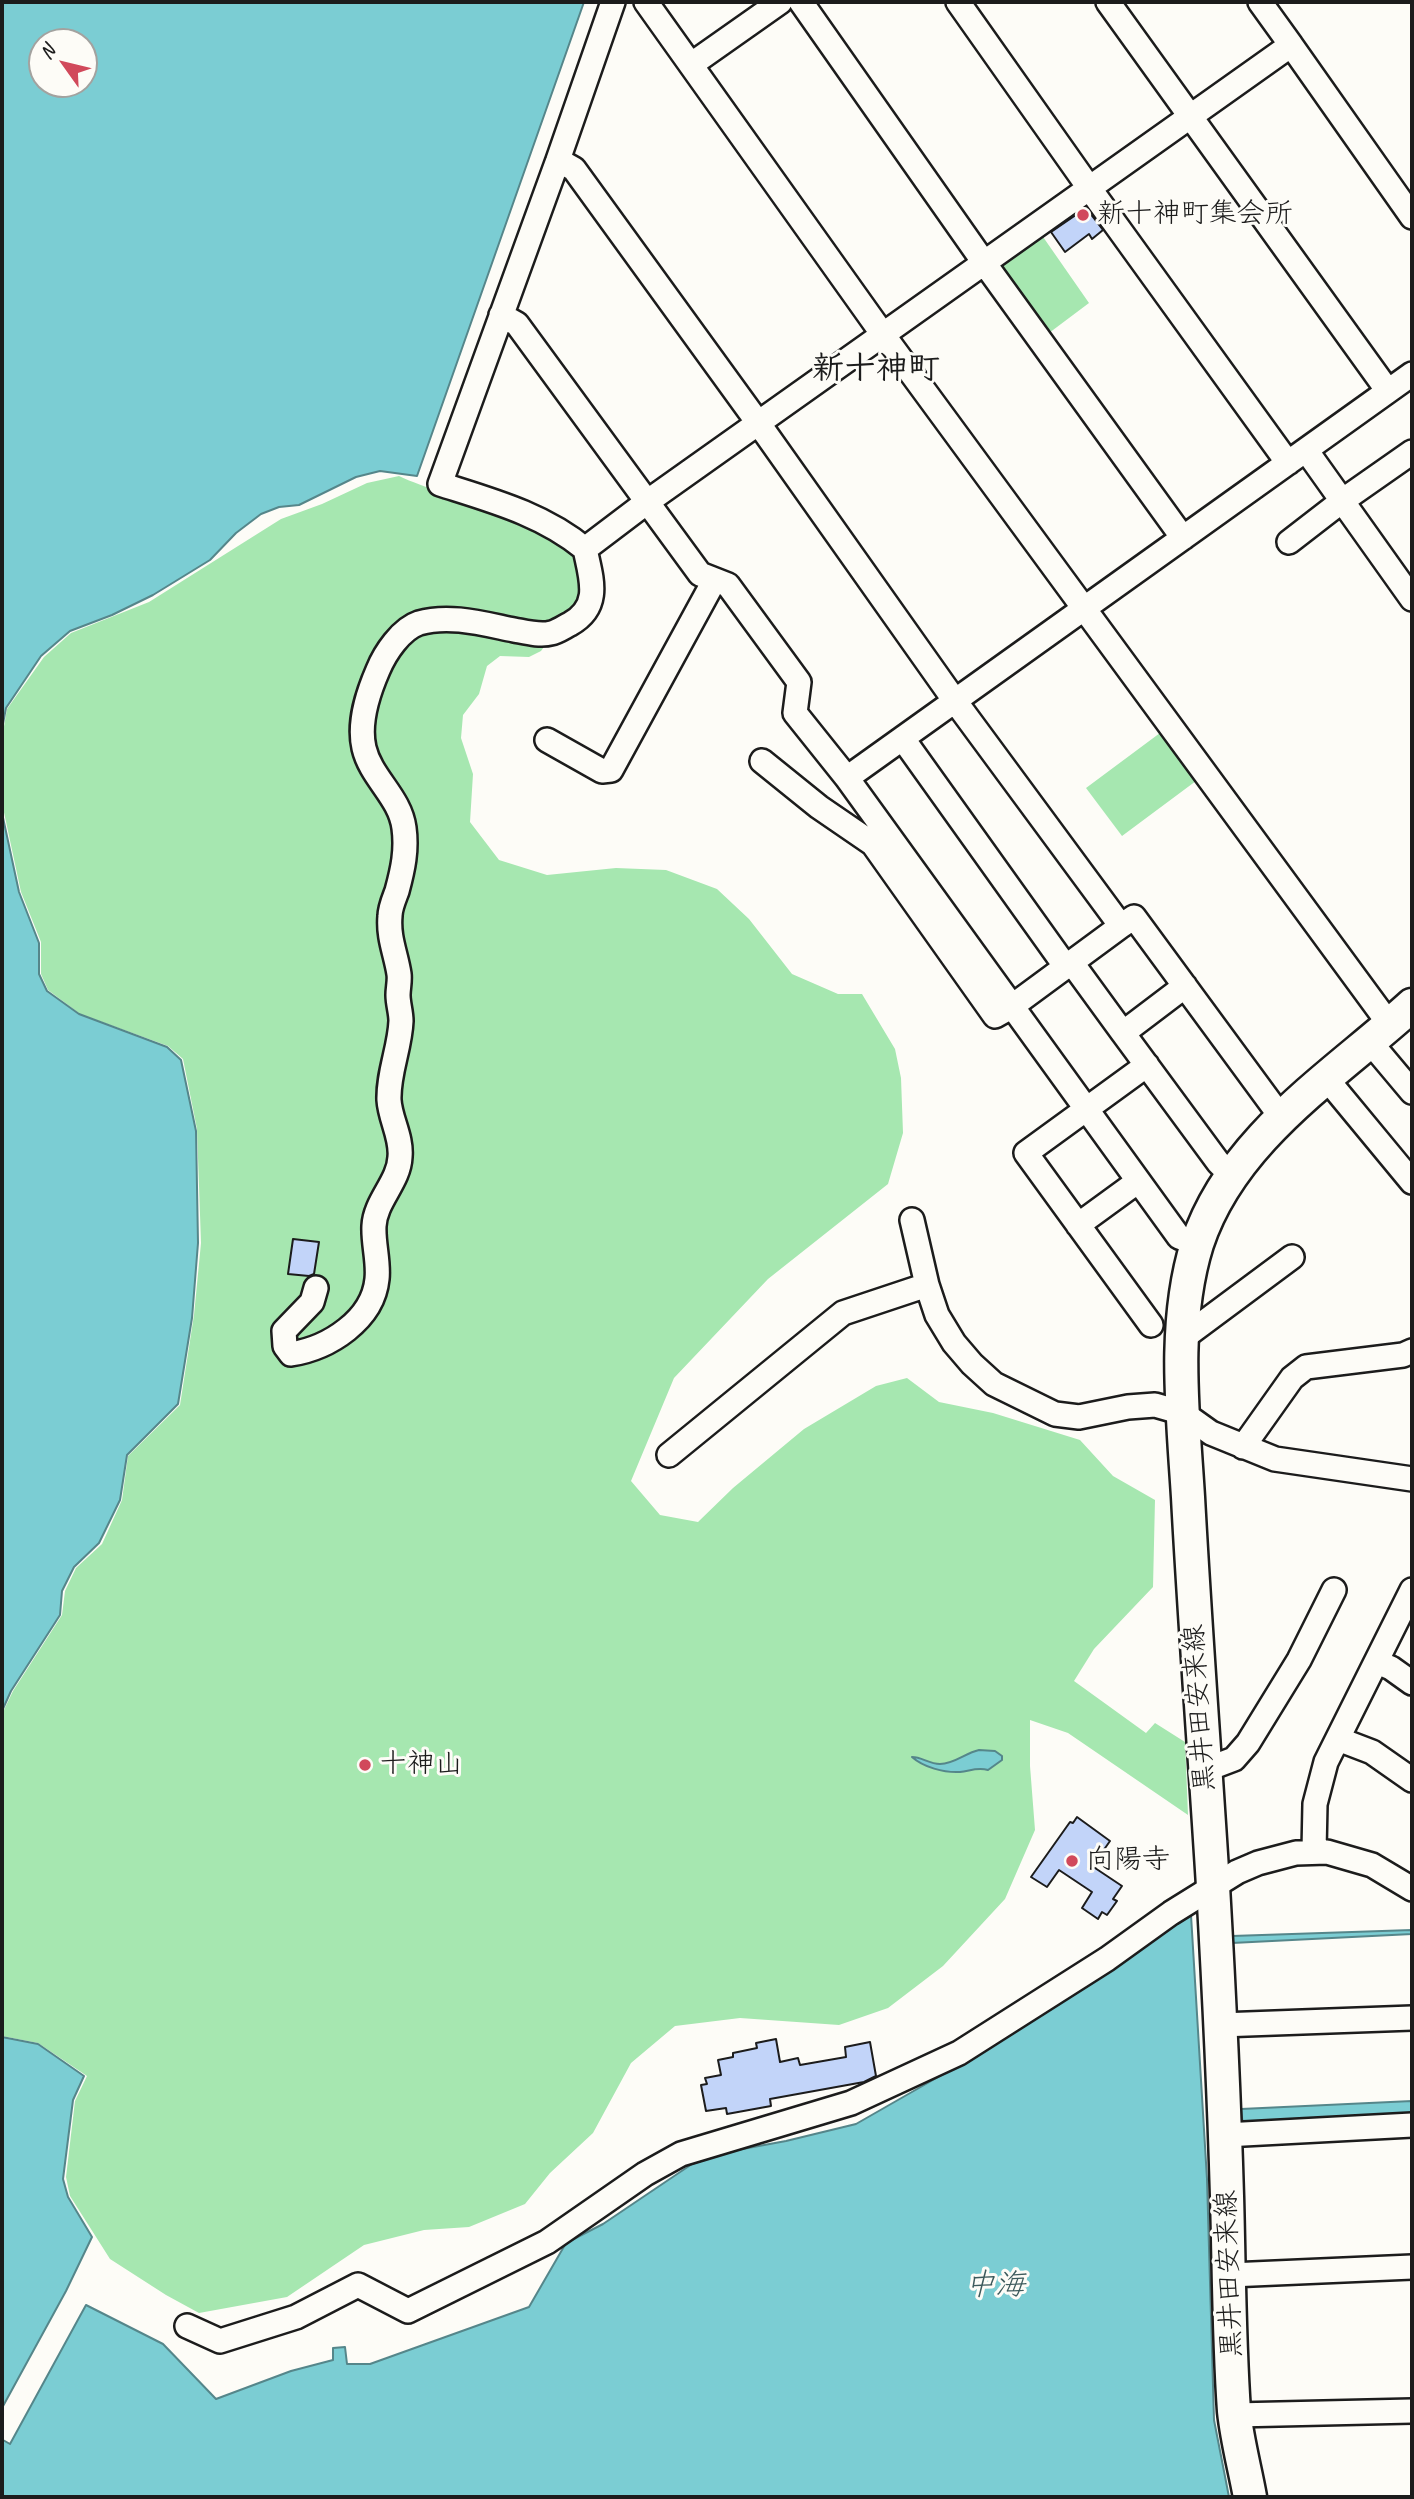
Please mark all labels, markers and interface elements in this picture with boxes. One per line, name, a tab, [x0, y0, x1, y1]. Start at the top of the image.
north arrow	[28, 28, 98, 98]
text: N	[34, 41, 60, 64]
place label: 新十神町集会所	[1097, 198, 1293, 232]
marker: 新十神町集会所	[1075, 207, 1091, 223]
district label: 新十神町	[812, 351, 940, 389]
street label: 黒井田安来線	[1177, 1623, 1223, 1793]
place label: 十神山	[379, 1748, 463, 1782]
marker: 十神山	[357, 1757, 373, 1773]
place label: 向陽寺	[1086, 1844, 1170, 1878]
marker: 向陽寺	[1064, 1853, 1080, 1869]
street label: 黒井田安来線	[1210, 2189, 1250, 2359]
water label: 中海	[965, 2268, 1025, 2304]

